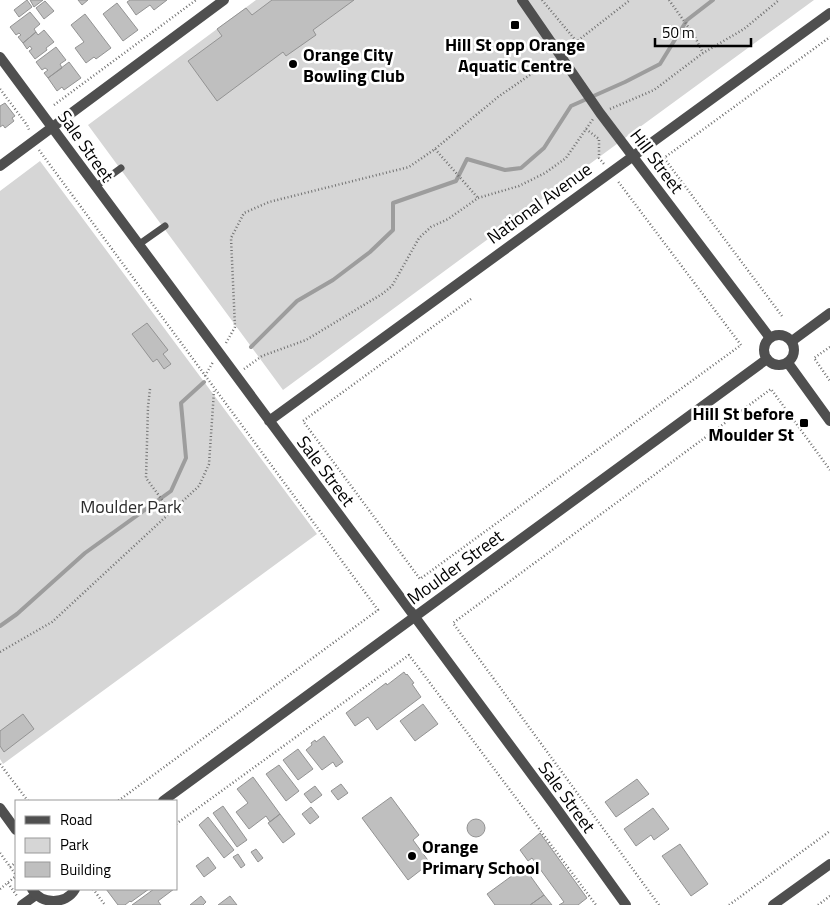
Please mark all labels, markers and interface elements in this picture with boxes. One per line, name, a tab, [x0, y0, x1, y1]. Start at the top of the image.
scale bar	[655, 15, 751, 47]
marker: Hill St opp Orange Aquatic Centre	[509, 19, 521, 31]
text: 50 m	[662, 21, 695, 44]
place label: Hill St opp Orange Aquatic Centre	[445, 31, 585, 79]
place label: Orange City Bowling Club	[303, 41, 405, 89]
marker: Orange City Bowling Club	[287, 58, 299, 70]
street label: Sale Street	[51, 105, 121, 188]
street label: Hill Street	[624, 123, 691, 200]
street label: National Avenue	[481, 156, 597, 250]
place label: Hill St before Moulder St	[692, 400, 794, 448]
marker: Hill St before Moulder St	[798, 417, 810, 429]
street label: Sale Street	[290, 430, 362, 513]
park label: Moulder Park	[80, 493, 182, 520]
street label: Moulder Street	[401, 522, 509, 611]
street label: Sale Street	[532, 756, 603, 839]
legend	[15, 800, 178, 890]
text: Road	[60, 808, 92, 831]
text: Park	[60, 833, 89, 856]
place label: Orange Primary School	[422, 833, 540, 881]
marker: Orange Primary School	[406, 850, 418, 862]
text: Building	[60, 858, 111, 881]

